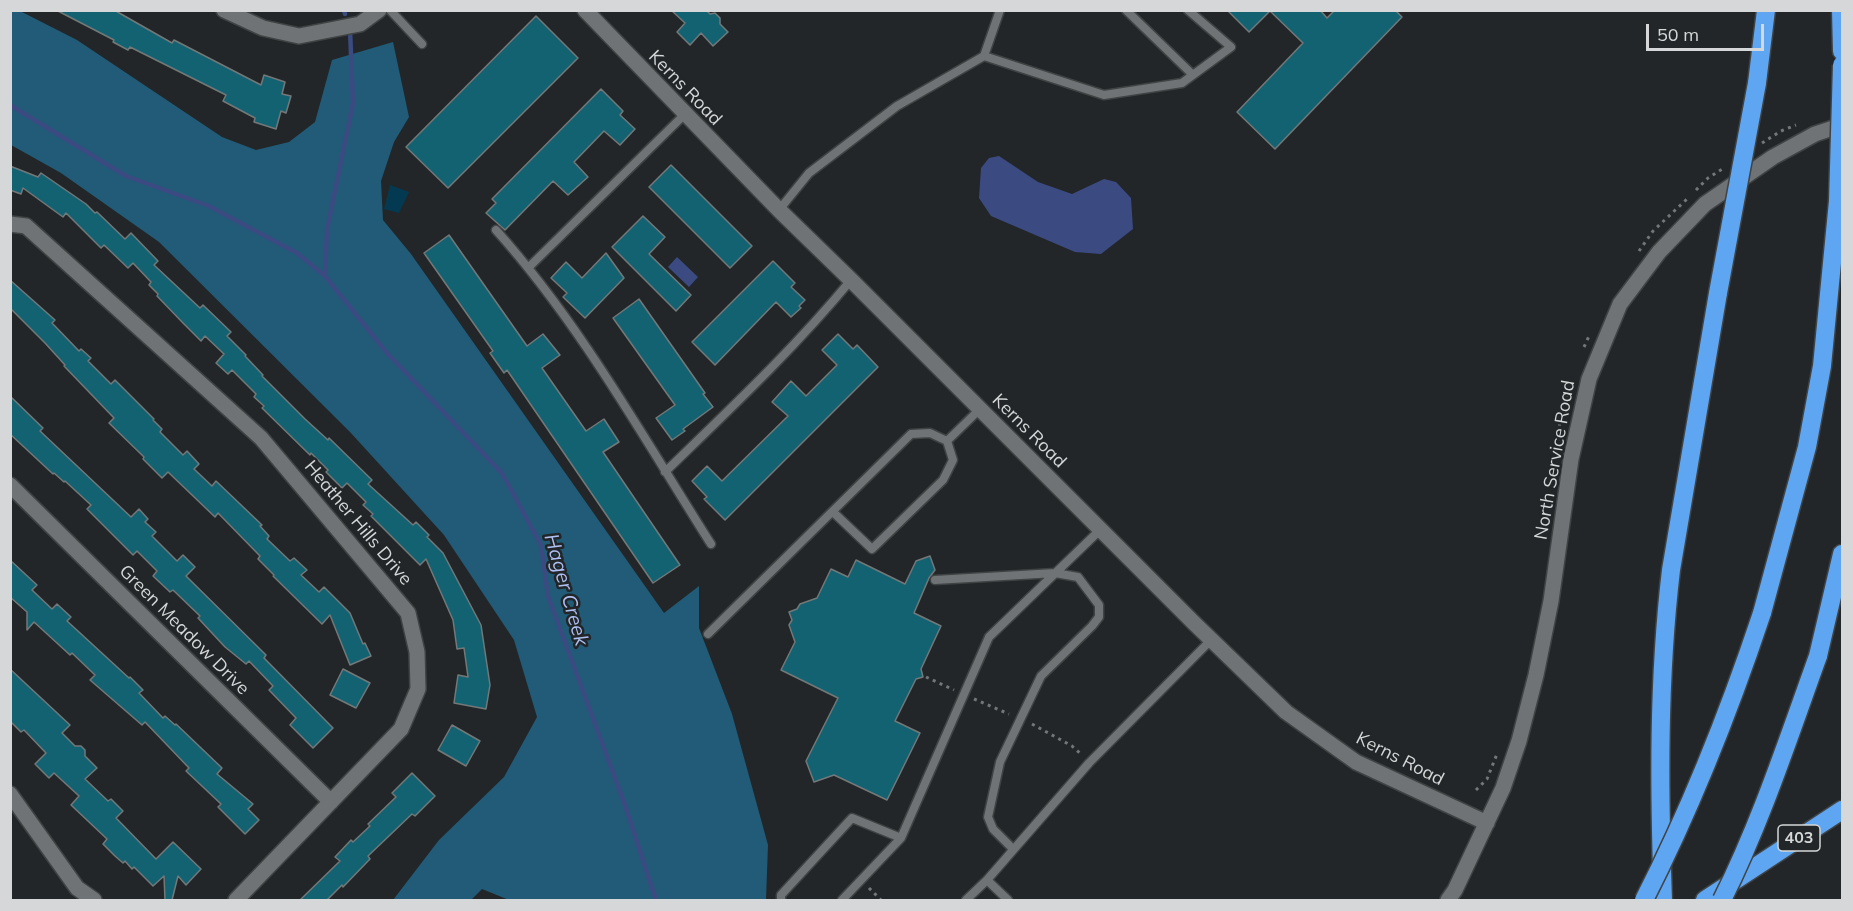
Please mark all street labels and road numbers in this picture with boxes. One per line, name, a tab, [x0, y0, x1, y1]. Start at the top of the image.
street label: Kerns Road	[644, 46, 726, 130]
street label: North Service Road	[1530, 379, 1580, 541]
street label: Kerns Road	[987, 389, 1071, 473]
street label: Heather Hills Drive	[300, 456, 416, 590]
street label: Green Meadow Drive	[114, 560, 254, 700]
street label: Kerns Road	[1352, 728, 1448, 790]
road number: 403	[1778, 825, 1820, 851]

